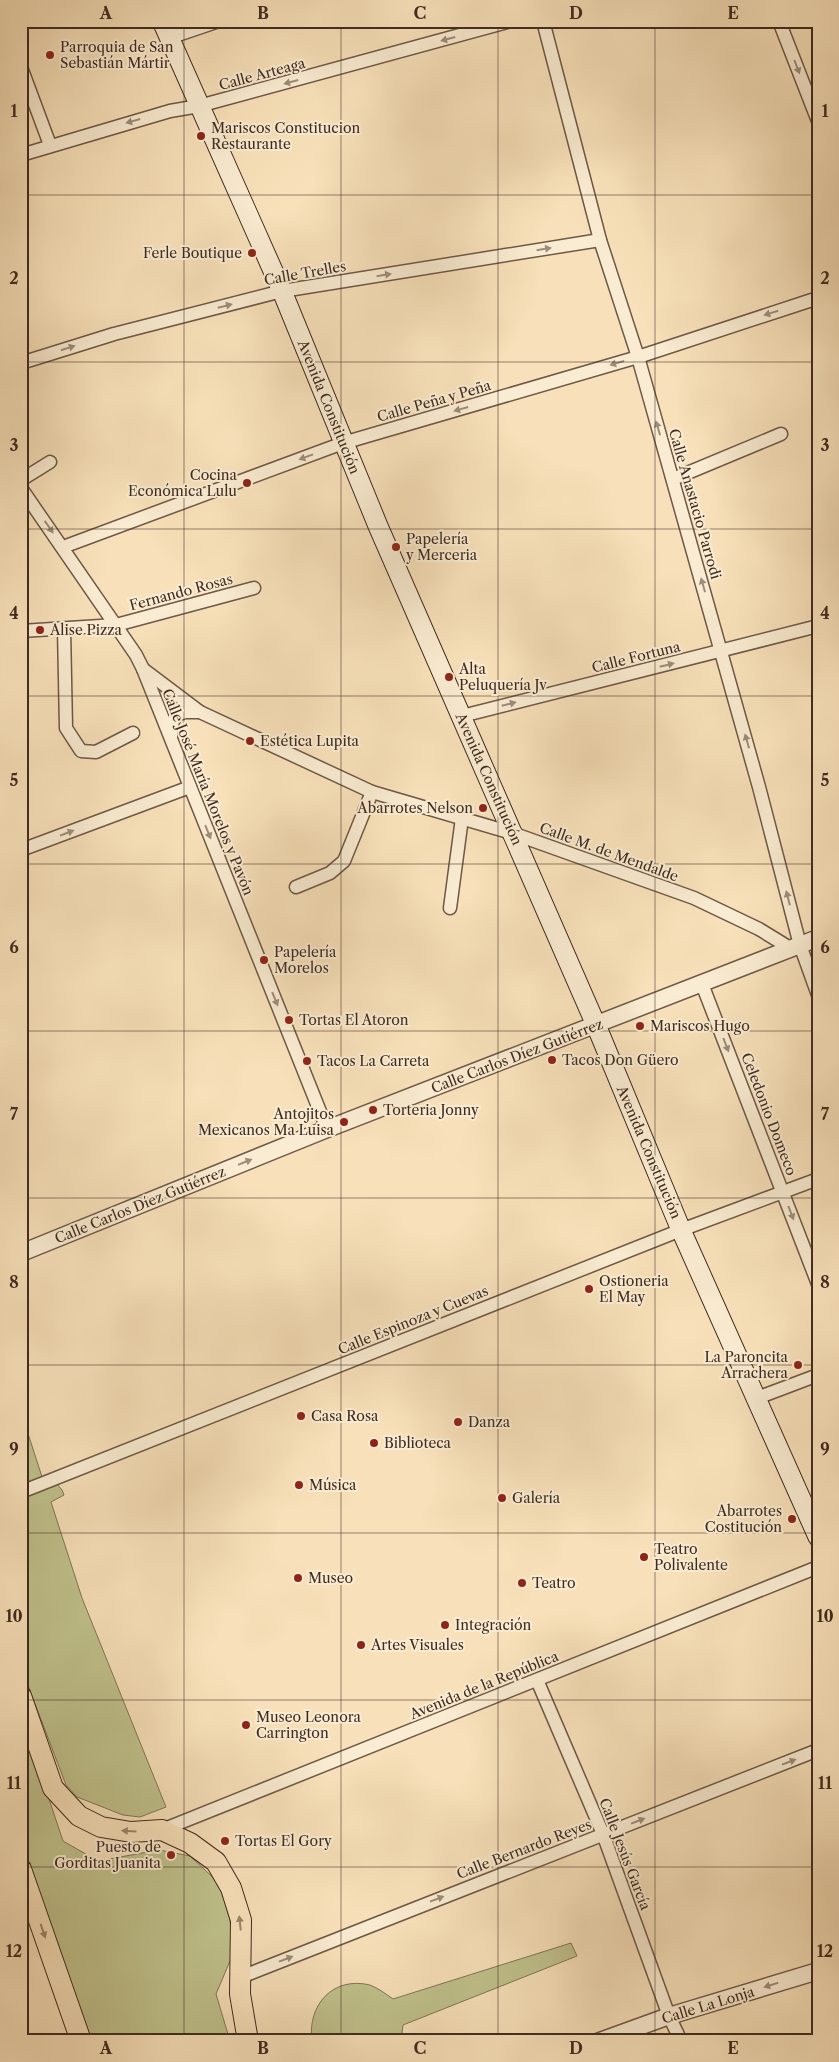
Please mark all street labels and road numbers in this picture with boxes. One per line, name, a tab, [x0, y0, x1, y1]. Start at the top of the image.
street label: Calle Arteaga	[217, 54, 308, 94]
street label: Calle Trelles	[262, 257, 348, 289]
street label: Avenida Constitución	[294, 336, 364, 477]
street label: Calle Peña y Peña	[375, 376, 494, 426]
street label: Calle Anastacio Parrodi	[665, 427, 725, 581]
street label: Fernando Rosas	[127, 570, 235, 614]
street label: Calle Fortuna	[590, 637, 683, 677]
street label: Calle José María Morelos y Pavón	[158, 686, 258, 898]
street label: Avenida Constitución	[451, 709, 526, 848]
street label: Calle M. de Mendalde	[537, 818, 681, 886]
street label: Calle Carlos Díez Gutiérrez	[428, 1015, 606, 1097]
street label: Celedonio Domeco	[737, 1050, 801, 1178]
street label: Avenida Constitución	[612, 1082, 685, 1222]
street label: Calle Carlos Díez Gutiérrez	[52, 1162, 228, 1248]
street label: Calle Espinoza y Cuevas	[335, 1282, 491, 1358]
street label: Avenida de la República	[406, 1647, 562, 1723]
street label: Calle Jesús García	[595, 1796, 655, 1913]
street label: Calle Bernardo Reyes	[454, 1815, 594, 1883]
street label: Calle La Lonja	[659, 1982, 757, 2028]

